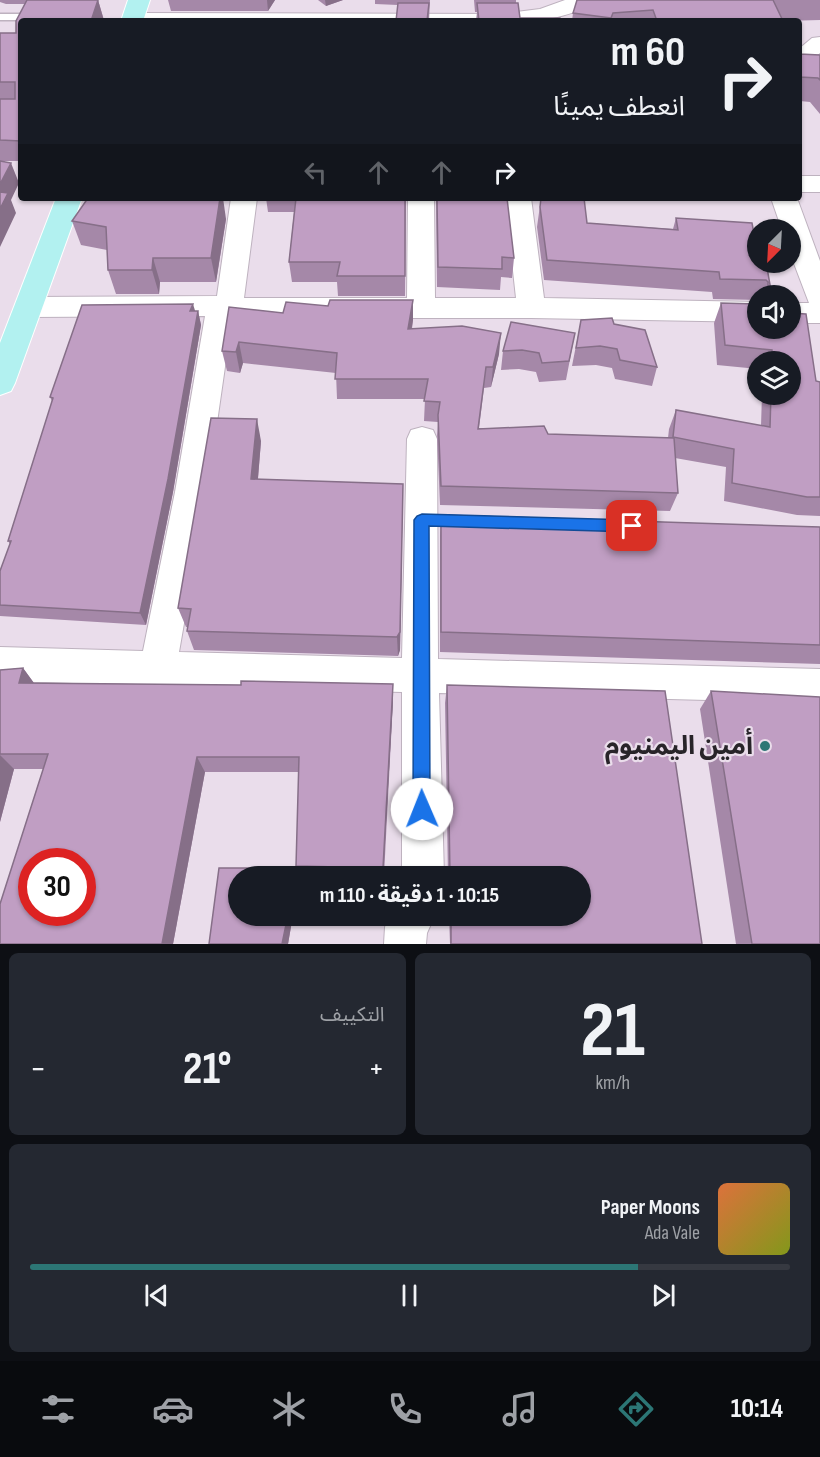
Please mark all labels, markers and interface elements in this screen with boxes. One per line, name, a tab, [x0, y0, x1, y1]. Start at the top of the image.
text: 60 m	[611, 27, 685, 78]
icon: right	[706, 42, 784, 120]
text: انعطف يمينًا	[553, 91, 685, 123]
icon: left	[299, 156, 332, 189]
icon: ahead	[362, 156, 395, 189]
icon: ahead	[425, 156, 458, 189]
icon: right	[488, 156, 521, 189]
north arrow	[747, 219, 801, 273]
map controls	[747, 219, 801, 405]
button: sound	[747, 285, 801, 339]
button: layers	[747, 351, 801, 405]
pin	[606, 500, 657, 551]
icon: arrive	[615, 509, 648, 542]
place label: أمين اليمنيوم	[605, 728, 753, 765]
marker: أمين اليمنيوم	[758, 739, 772, 753]
position arrow	[390, 777, 454, 841]
speed limit sign: 30	[18, 848, 96, 926]
text: 10:15 · 1 دقيقة · 110 m	[320, 882, 499, 909]
text: 21	[580, 985, 645, 1078]
text: التكييف	[320, 1003, 385, 1027]
text: 21°	[183, 1042, 232, 1097]
text: −	[30, 1049, 46, 1089]
text: +	[368, 1049, 385, 1089]
text: km/h	[595, 1071, 630, 1095]
text: Paper Moons	[601, 1194, 700, 1221]
text: Ada Vale	[645, 1221, 700, 1245]
icon: previous	[140, 1279, 173, 1312]
icon: pause	[393, 1279, 426, 1312]
icon: next	[647, 1279, 680, 1312]
icon: filters	[37, 1388, 79, 1430]
icon: car	[152, 1388, 194, 1430]
icon: climate	[268, 1388, 310, 1430]
icon: phone	[384, 1388, 426, 1430]
icon: music	[499, 1388, 541, 1430]
icon: directions	[615, 1388, 657, 1430]
text: 10:14	[731, 1393, 783, 1425]

